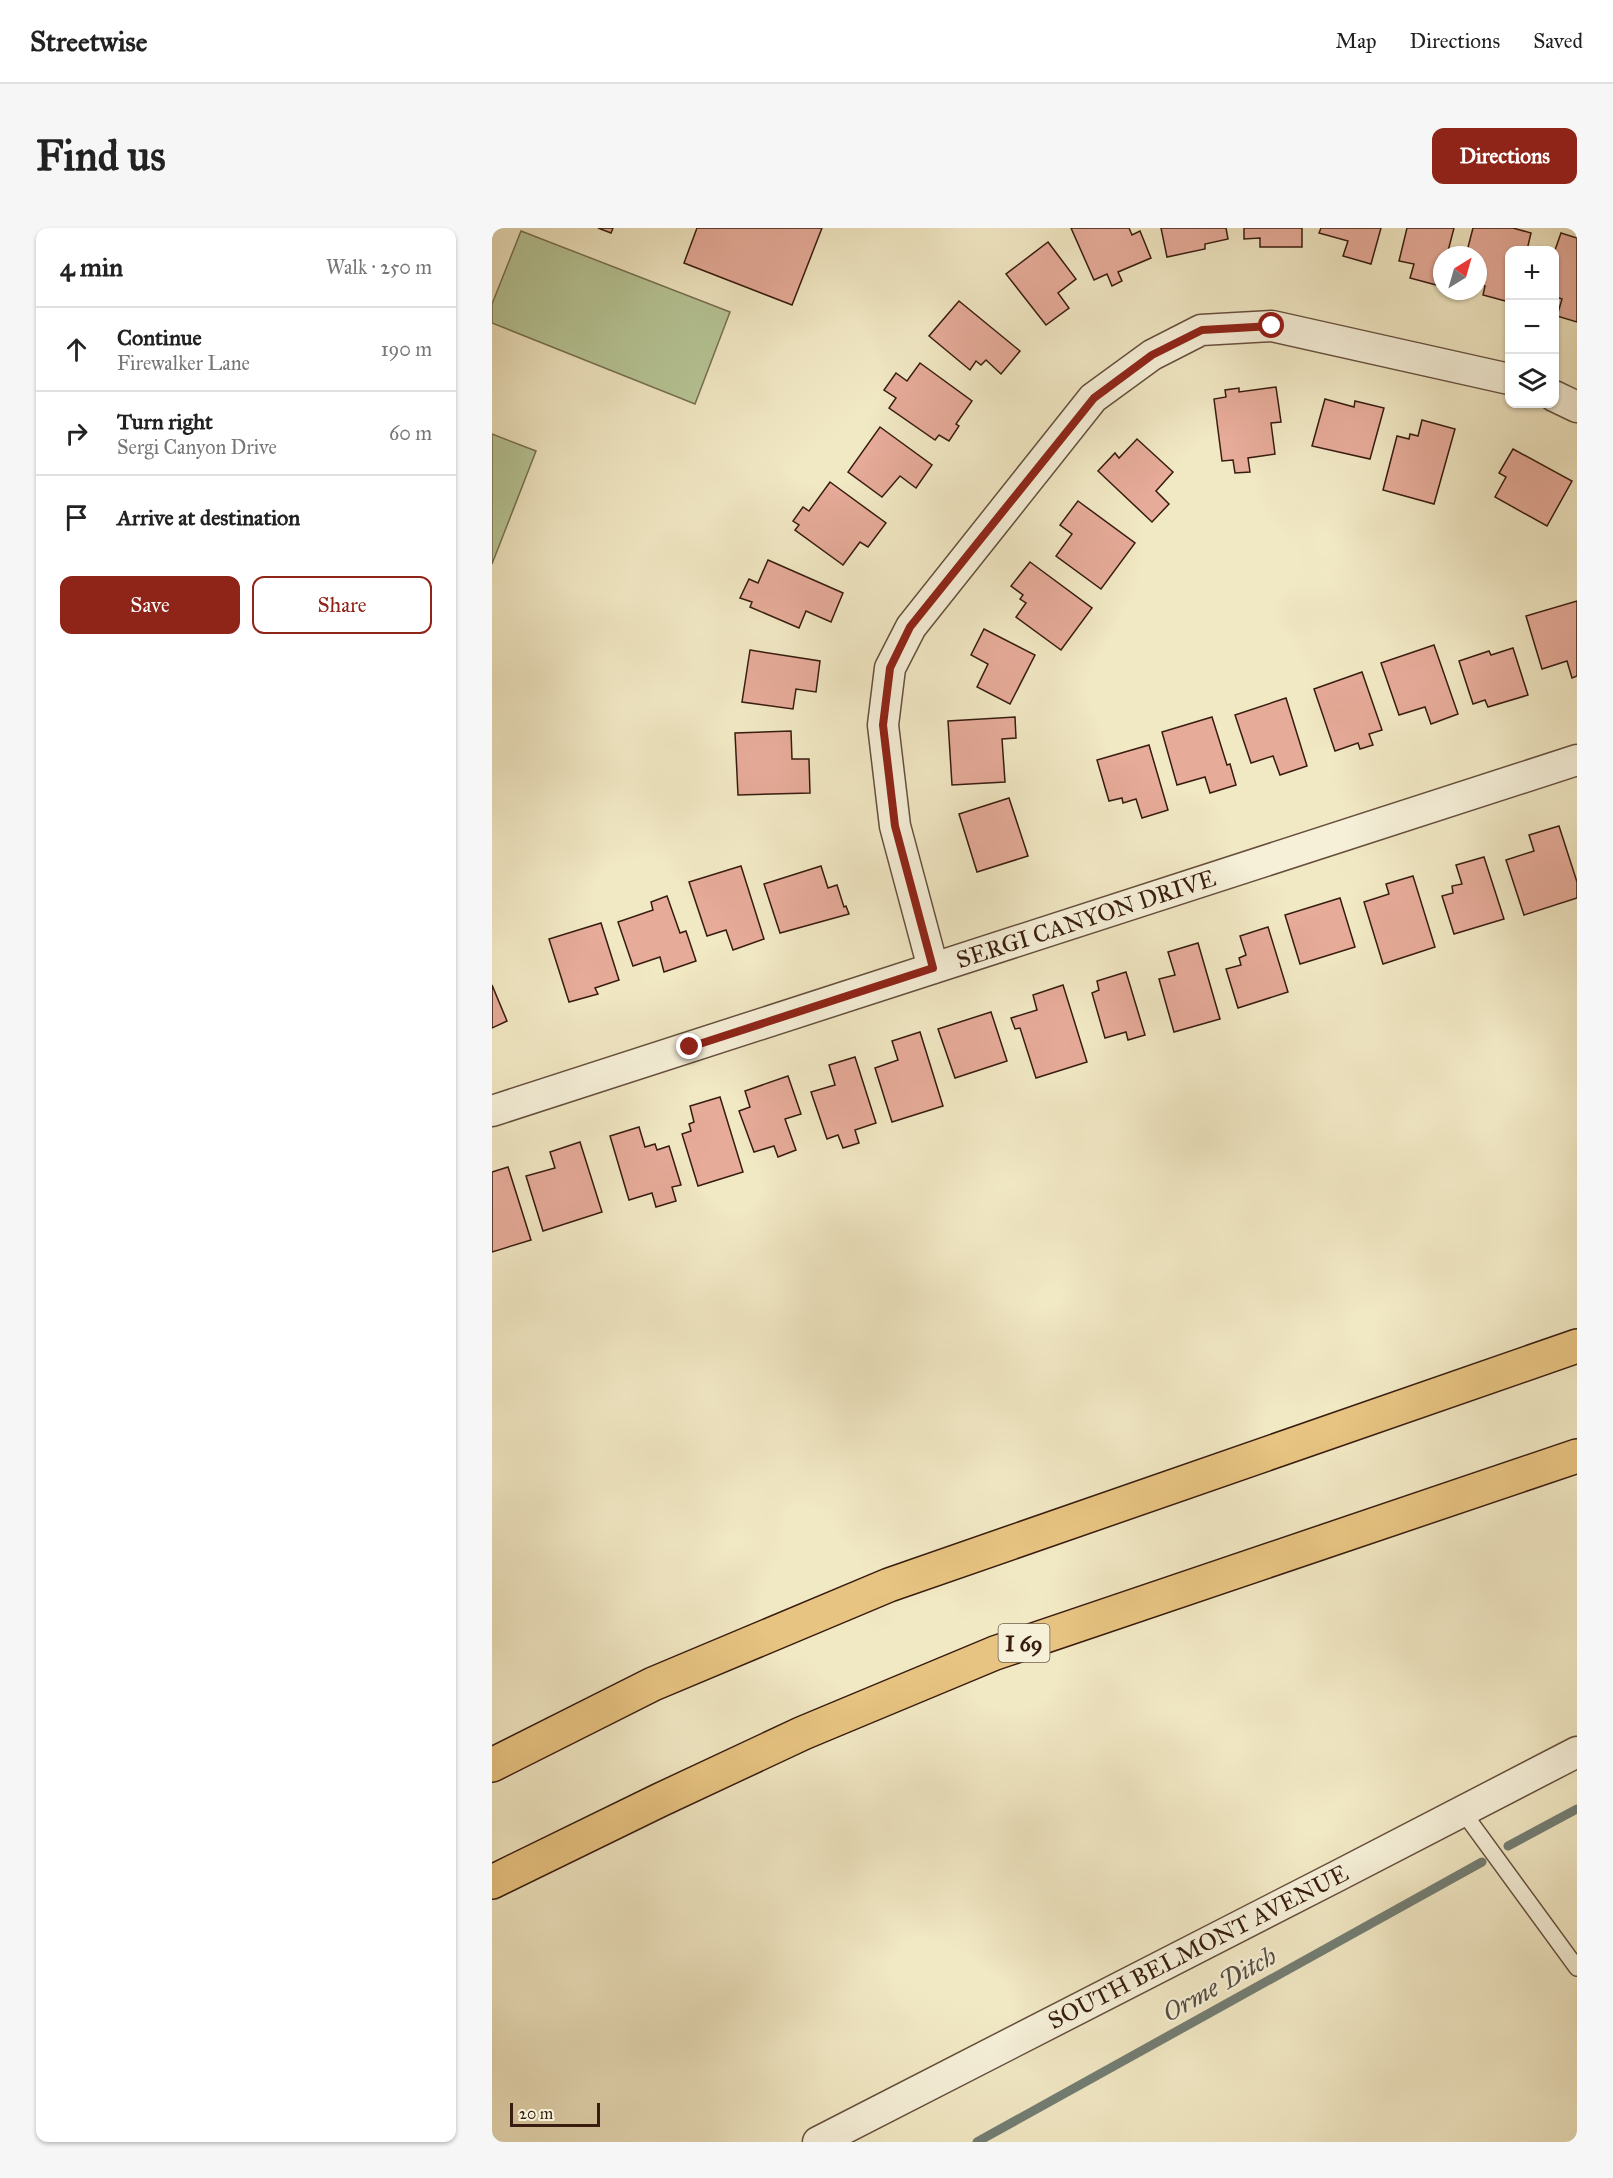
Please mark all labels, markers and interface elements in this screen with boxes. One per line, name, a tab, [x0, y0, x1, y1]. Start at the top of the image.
text: Streetwise	[30, 24, 147, 59]
text: Map	[1336, 28, 1377, 54]
text: Directions	[1410, 28, 1500, 54]
text: Saved	[1533, 28, 1583, 54]
button: Directions	[1432, 128, 1577, 184]
text: Find us	[36, 130, 166, 182]
north arrow	[1433, 246, 1487, 300]
map controls	[1505, 246, 1559, 408]
button: +	[1505, 246, 1559, 300]
text: 4 min	[60, 251, 123, 283]
text: Walk · 250 m	[326, 255, 432, 279]
button: −	[1505, 300, 1559, 354]
route start	[1258, 312, 1284, 338]
text: Continue	[117, 324, 202, 351]
icon: ahead	[60, 333, 93, 366]
text: 190 m	[381, 337, 432, 361]
text: Firewalker Lane	[117, 351, 250, 375]
button: layers	[1505, 354, 1559, 408]
text: Turn right	[117, 408, 213, 435]
icon: right	[60, 417, 93, 450]
text: 60 m	[389, 421, 432, 445]
text: Sergi Canyon Drive	[117, 435, 277, 459]
icon: arrive	[60, 501, 93, 534]
text: Arrive at destination	[117, 504, 300, 531]
button: Save	[60, 576, 240, 634]
button: Share	[252, 576, 432, 634]
street label: SERGI CANYON DRIVE	[952, 863, 1220, 975]
route end	[676, 1033, 702, 1059]
road number: I 69	[998, 1624, 1050, 1662]
street label: SOUTH BELMONT AVENUE	[1043, 1858, 1353, 2036]
water label: Orme Ditch	[1156, 1939, 1282, 2028]
scale bar	[510, 2100, 600, 2128]
text: 20 m	[519, 2104, 553, 2123]

